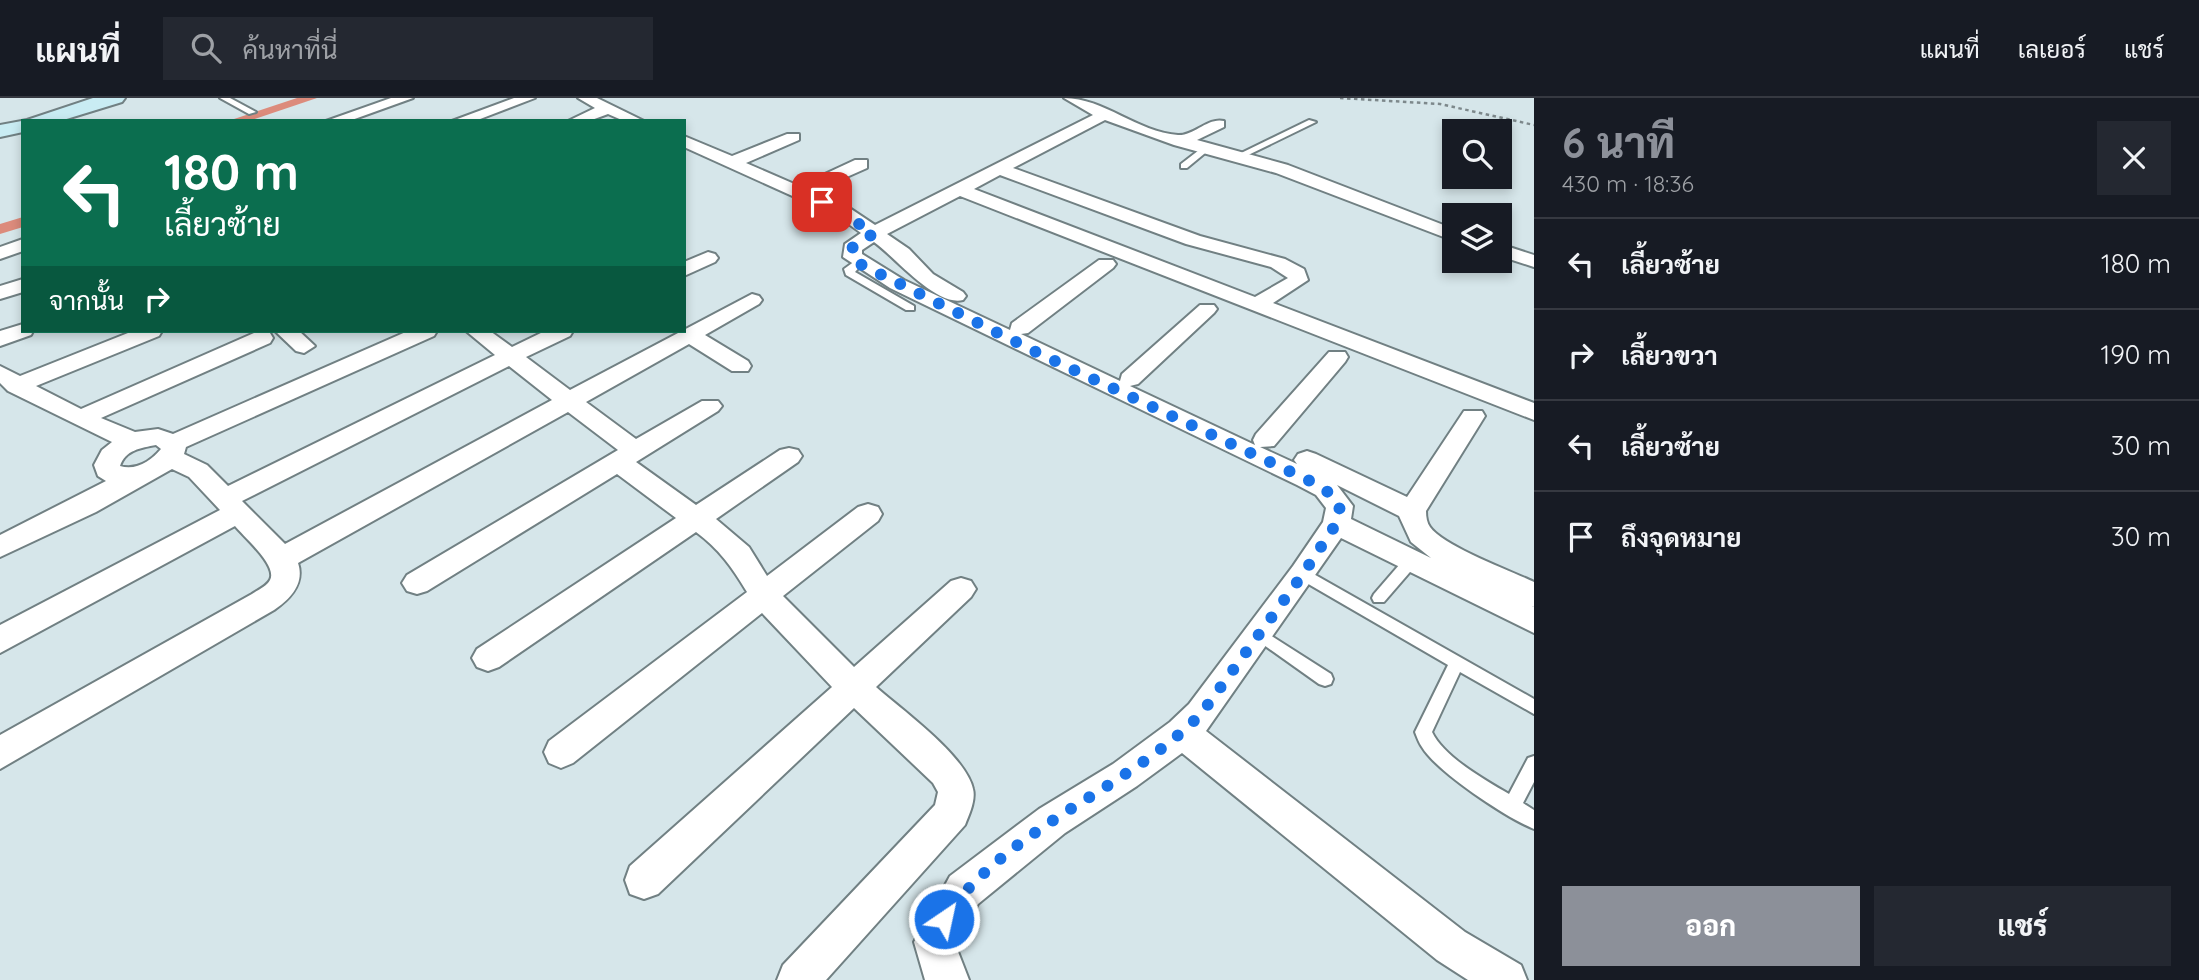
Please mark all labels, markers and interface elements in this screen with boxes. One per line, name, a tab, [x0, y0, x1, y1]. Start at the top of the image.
search box	[163, 17, 653, 80]
text: แผนที่	[35, 29, 121, 70]
icon: search	[187, 29, 225, 67]
text: ค้นหาที่นี่	[243, 33, 338, 66]
text: แผนที่	[1920, 34, 1980, 64]
text: เลเยอร์	[2018, 34, 2086, 64]
text: แชร์	[2124, 34, 2164, 64]
text: 6 นาที	[1562, 116, 1675, 169]
map controls	[1442, 119, 1512, 273]
button: search	[1442, 119, 1512, 189]
button: close	[2097, 121, 2171, 195]
text: 180 m	[164, 141, 299, 202]
icon: left	[49, 147, 140, 238]
text: 430 m · 18:36	[1562, 169, 1694, 198]
pin	[792, 172, 852, 232]
icon: arrive	[803, 183, 841, 221]
button: layers	[1442, 203, 1512, 273]
text: เลี้ยวซ้าย	[164, 204, 281, 244]
icon: left	[1562, 245, 1600, 283]
text: 180 m	[2101, 247, 2171, 280]
text: เลี้ยวซ้าย	[1621, 248, 1720, 281]
icon: right	[138, 280, 176, 318]
text: จากนั้น	[49, 284, 124, 317]
icon: right	[1562, 336, 1600, 374]
text: 190 m	[2101, 338, 2171, 371]
text: เลี้ยวขวา	[1621, 339, 1718, 372]
icon: left	[1562, 427, 1600, 465]
text: 30 m	[2111, 429, 2171, 462]
text: เลี้ยวซ้าย	[1621, 430, 1720, 463]
icon: arrive	[1562, 518, 1600, 556]
text: 30 m	[2111, 520, 2171, 553]
text: ถึงจุดหมาย	[1621, 521, 1742, 554]
position arrow	[907, 882, 981, 956]
button: ออก	[1562, 886, 1860, 966]
button: แชร์	[1874, 886, 2171, 966]

